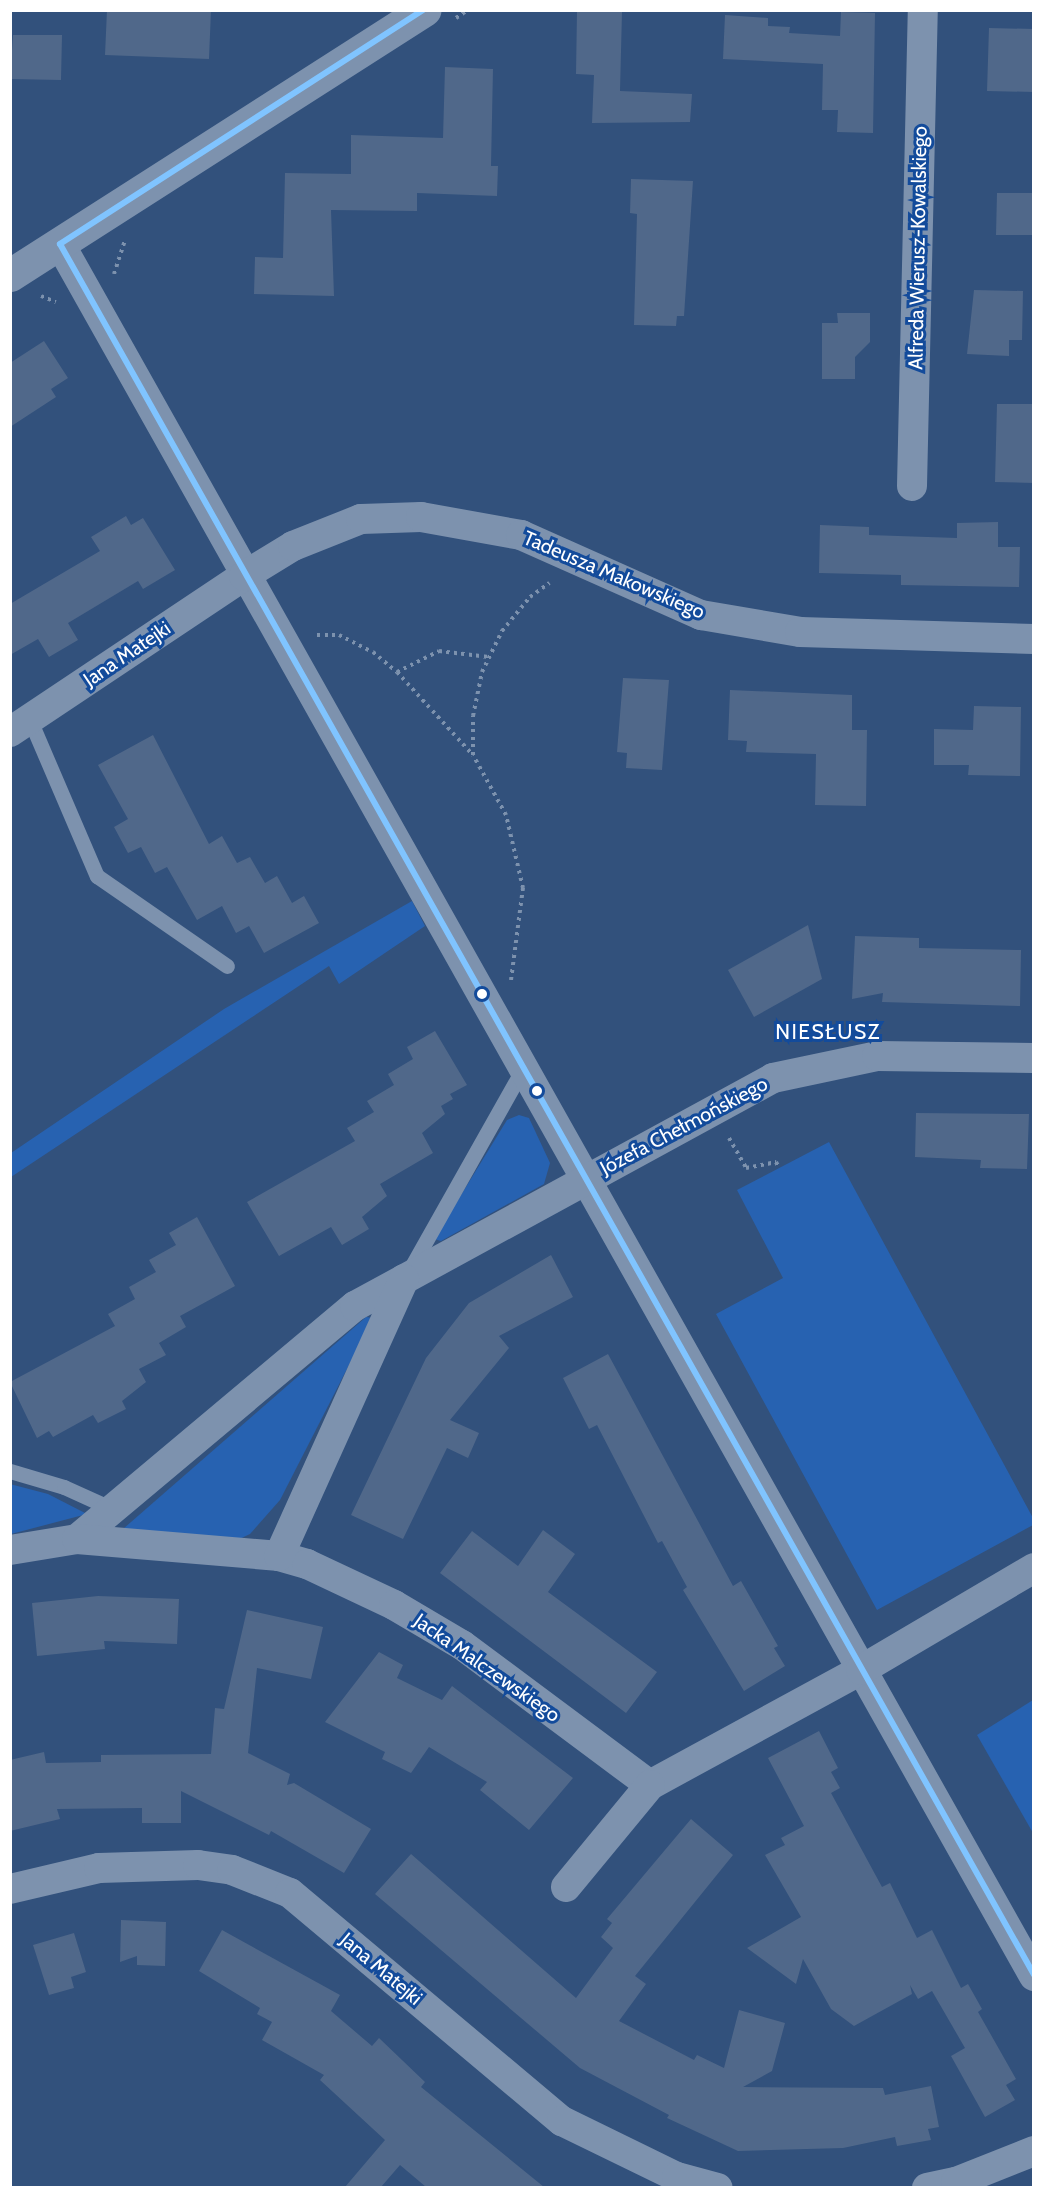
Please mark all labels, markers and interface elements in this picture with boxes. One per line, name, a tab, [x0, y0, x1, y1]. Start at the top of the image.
street label: Alfreda Wierusz-Kowalskiego	[904, 126, 932, 370]
street label: Tadeusza Makowskiego	[520, 526, 708, 624]
street label: Jana Matejki	[79, 616, 175, 692]
unlabelled marker	[476, 988, 488, 1000]
district label: NIESŁUSZ	[775, 1019, 881, 1045]
street label: Józefa Chełmońskiego	[596, 1072, 772, 1180]
unlabelled marker	[531, 1085, 543, 1097]
street label: Jacka Malczewskiego	[409, 1609, 565, 1727]
street label: Jana Matejki	[335, 1928, 427, 2010]

